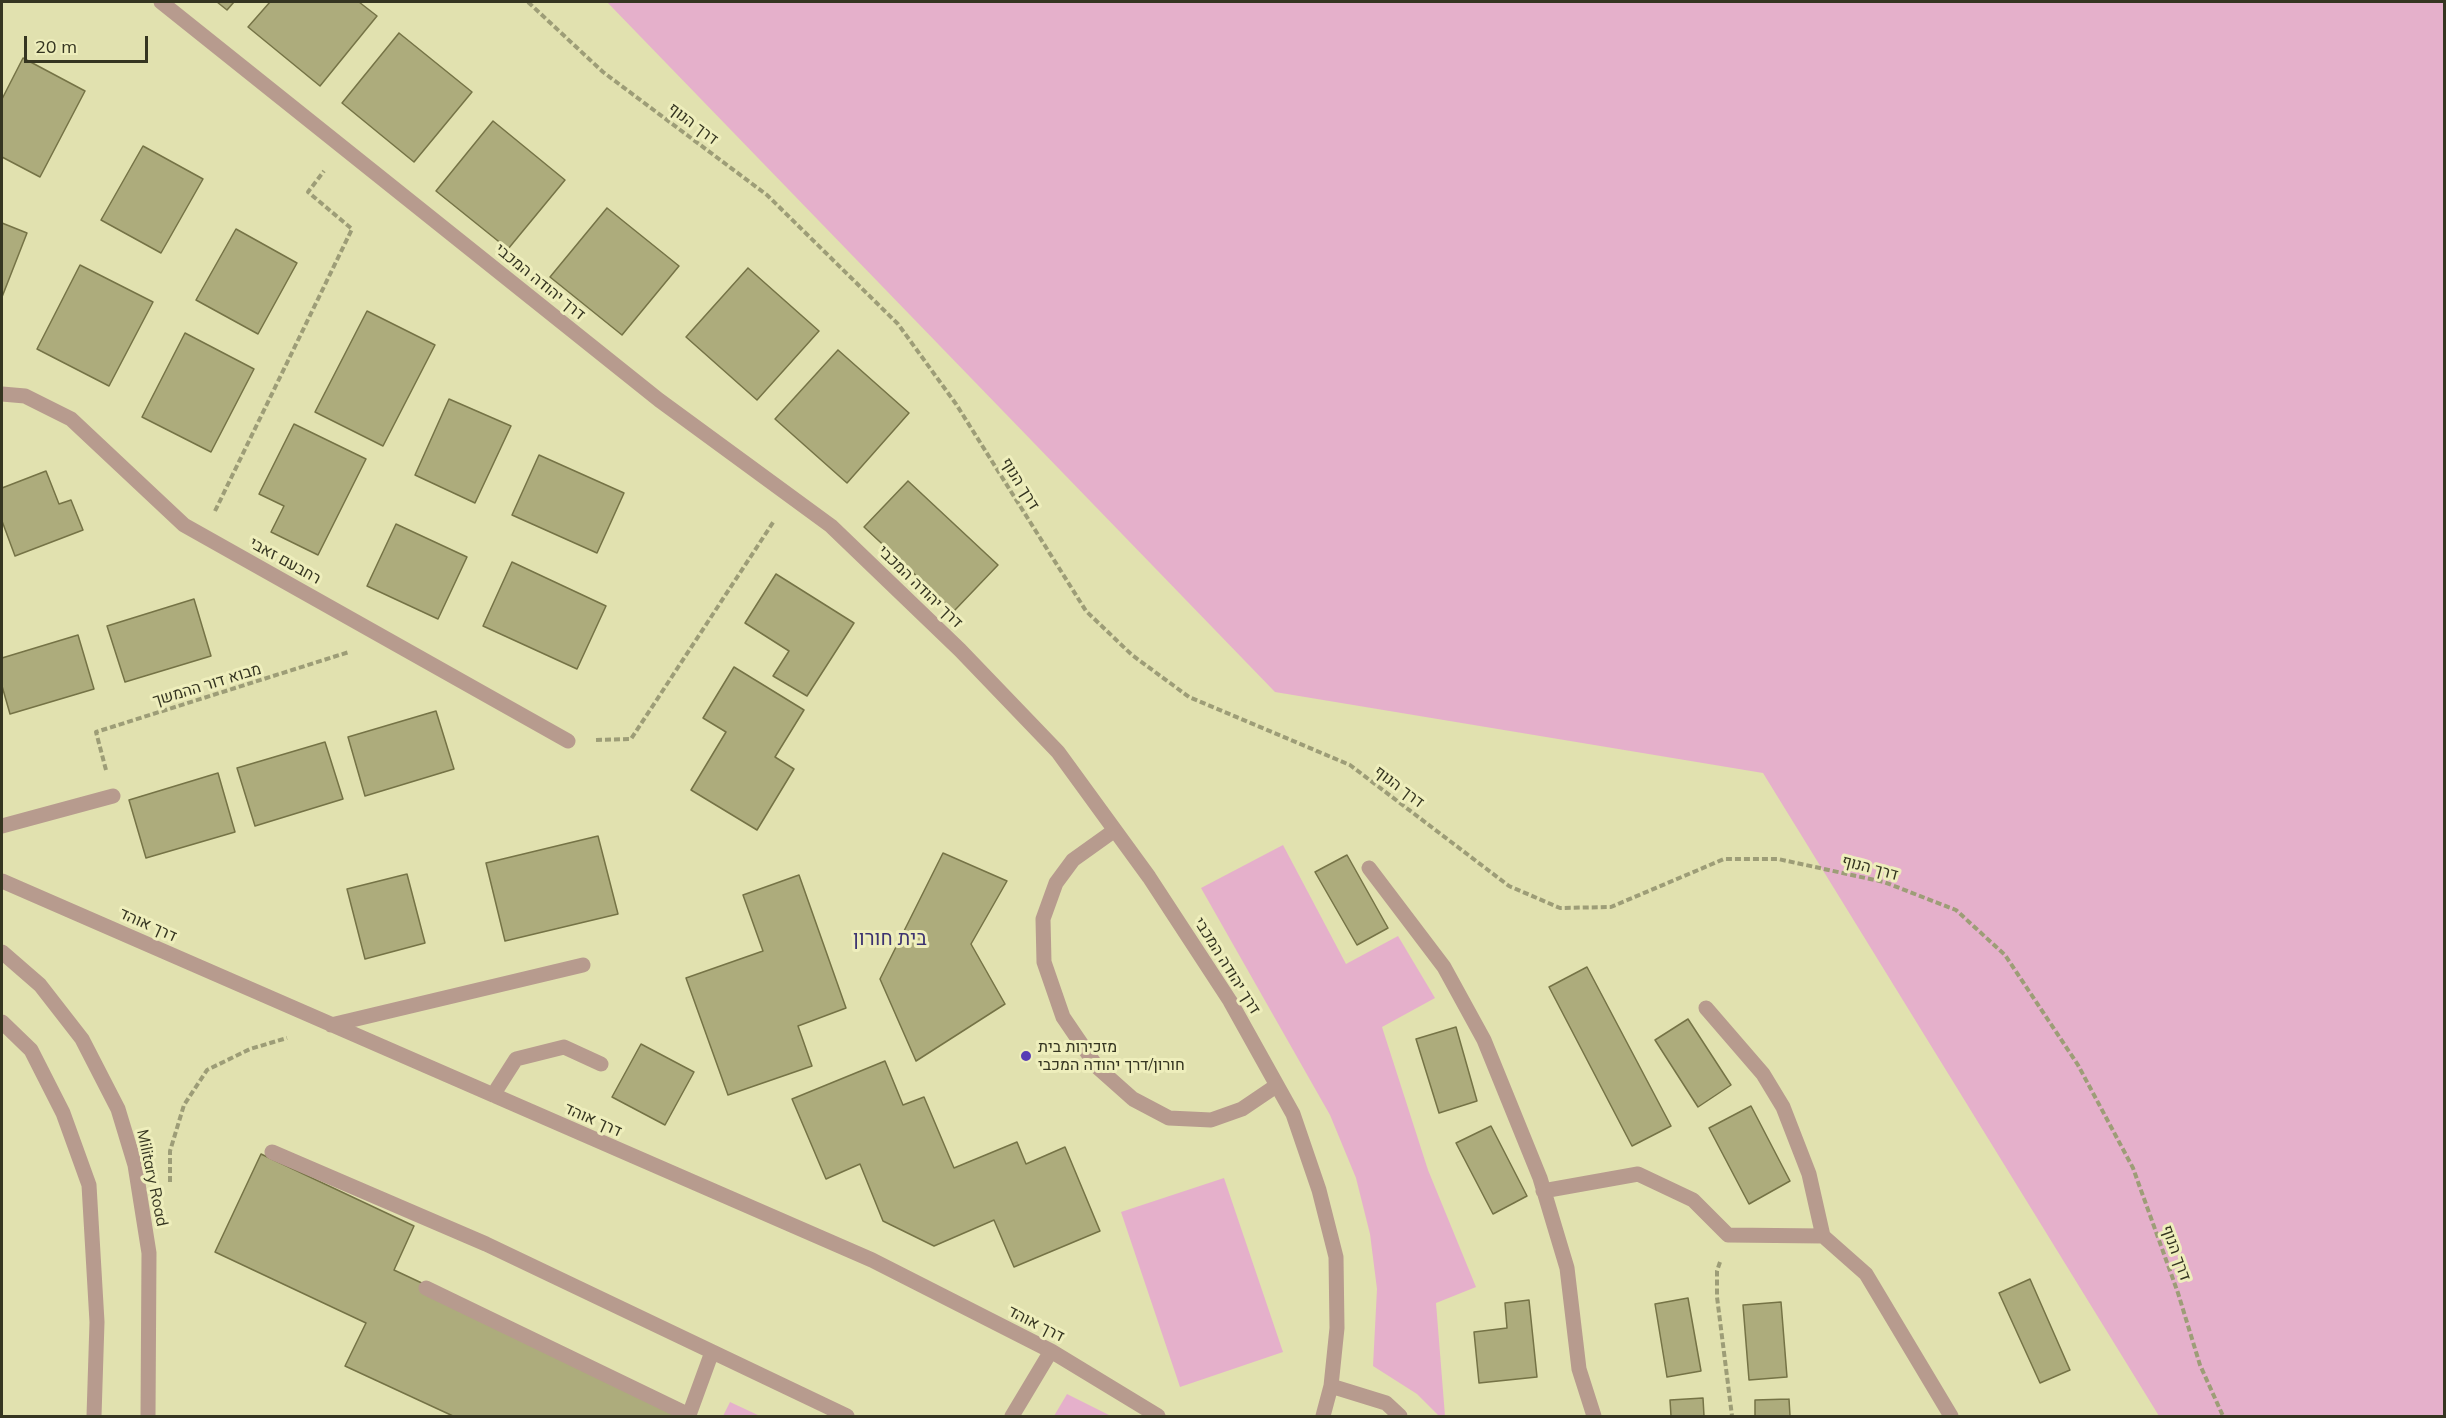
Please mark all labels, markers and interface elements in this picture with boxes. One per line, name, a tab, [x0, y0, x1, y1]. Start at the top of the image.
scale bar	[27, 24, 152, 62]
text: 20 m	[35, 35, 77, 58]
street label: דרך הנוף	[664, 99, 722, 149]
street label: דרך יהודה המכבי	[491, 240, 589, 324]
street label: דרך הנוף	[997, 454, 1043, 514]
street label: רחבעם זאבי	[246, 534, 324, 588]
street label: דרך יהודה המכבי	[874, 542, 966, 632]
street label: מבוא דור ההמשך	[150, 659, 264, 711]
street label: דרך הנוף	[1370, 762, 1428, 812]
street label: דרך הנוף	[1840, 851, 1900, 885]
street label: דרך אוהד	[116, 904, 180, 946]
street label: דרך יהודה המכבי	[1190, 914, 1264, 1018]
district label: בית חורון	[853, 927, 927, 951]
place label: מזכירות בית חורון/דרך יהודה המכבי	[1038, 1037, 1185, 1075]
marker: מזכירות בית חורון/דרך יהודה המכבי	[1019, 1049, 1033, 1063]
street label: דרך אוהד	[561, 1099, 625, 1141]
street label: Military Road	[132, 1128, 172, 1228]
street label: דרך הנוף	[2157, 1223, 2195, 1283]
street label: דרך אוהד	[1004, 1302, 1068, 1346]

